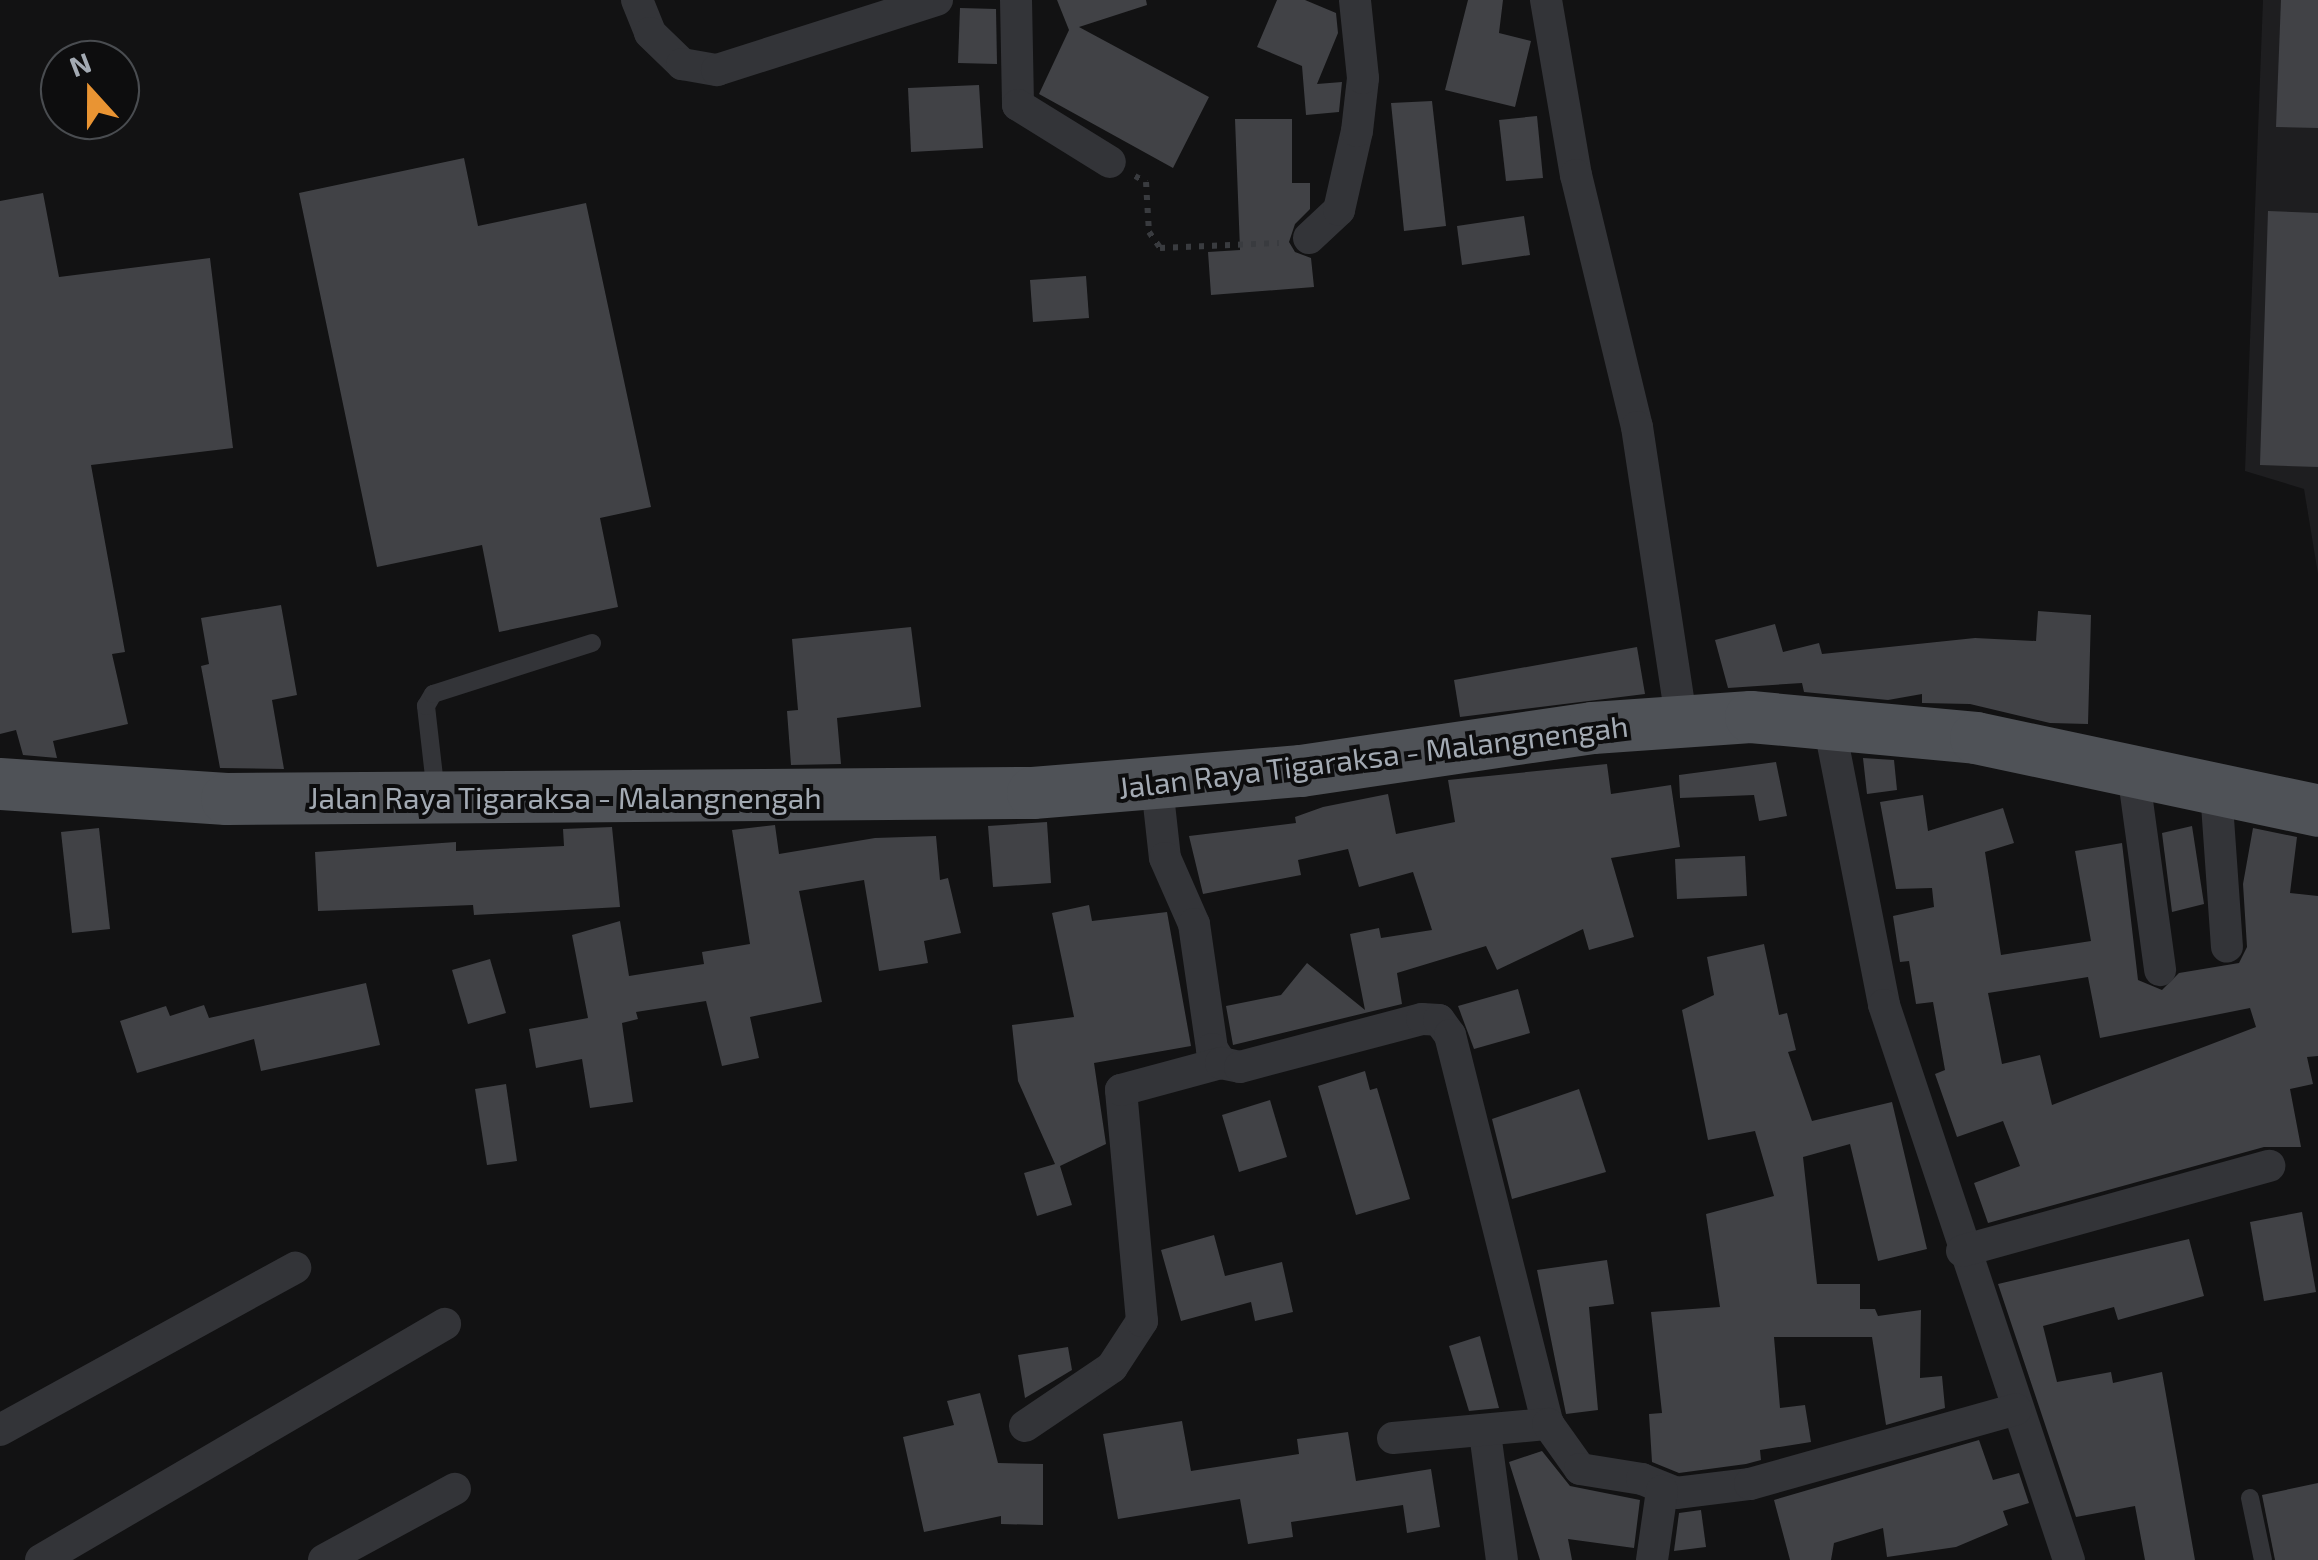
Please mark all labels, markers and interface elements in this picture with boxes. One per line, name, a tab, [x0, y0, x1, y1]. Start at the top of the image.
north arrow	[40, 40, 140, 140]
text: N	[64, 44, 95, 83]
street label: Jalan Raya Tigaraksa - Malangnengah	[1116, 707, 1630, 805]
street label: Jalan Raya Tigaraksa - Malangnengah	[308, 779, 822, 815]

